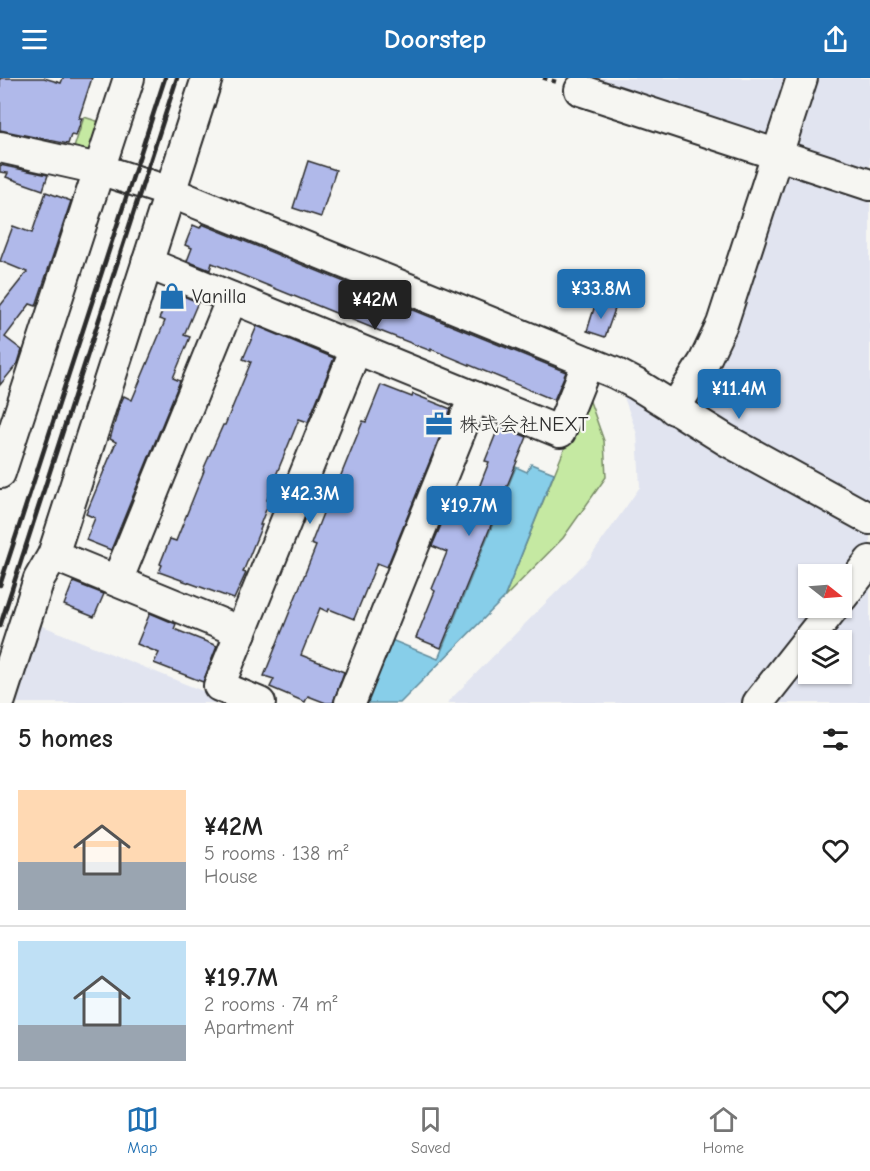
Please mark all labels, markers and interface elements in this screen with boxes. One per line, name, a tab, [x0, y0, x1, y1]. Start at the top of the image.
icon: menu	[18, 23, 51, 56]
icon: share	[819, 23, 852, 56]
text: Doorstep	[384, 24, 486, 55]
pin: ¥33.8M	[552, 269, 650, 320]
text: ¥33.8M	[571, 277, 631, 300]
pin: ¥42M	[339, 280, 411, 331]
shop icon: Vanilla	[157, 281, 187, 311]
place label: Vanilla	[192, 285, 247, 308]
text: ¥42M	[352, 288, 398, 311]
pin: ¥11.4M	[690, 369, 788, 420]
text: ¥11.4M	[712, 377, 766, 400]
office icon: 株式会社NEXT	[424, 409, 454, 439]
place label: 株式会社NEXT	[459, 413, 589, 436]
pin: ¥42.3M	[261, 474, 359, 525]
text: ¥42.3M	[281, 482, 339, 505]
pin: ¥19.7M	[420, 486, 518, 537]
text: ¥19.7M	[441, 494, 497, 517]
north arrow	[798, 564, 852, 618]
map controls	[798, 564, 852, 684]
button: layers	[798, 630, 852, 684]
icon: filters	[819, 723, 852, 756]
text: 5 homes	[18, 724, 113, 754]
text: ¥42M	[204, 812, 263, 842]
icon: home	[66, 814, 138, 886]
icon: heart	[819, 834, 852, 867]
text: 5 rooms · 138 m²	[204, 842, 349, 865]
text: House	[204, 865, 258, 888]
text: ¥19.7M	[204, 963, 278, 993]
icon: home	[66, 965, 138, 1037]
icon: heart	[819, 985, 852, 1018]
text: 2 rooms · 74 m²	[204, 993, 337, 1016]
text: Apartment	[204, 1016, 294, 1039]
tab: Map	[126, 1103, 159, 1157]
tab: Saved	[411, 1103, 451, 1157]
tab: Home	[703, 1103, 744, 1157]

